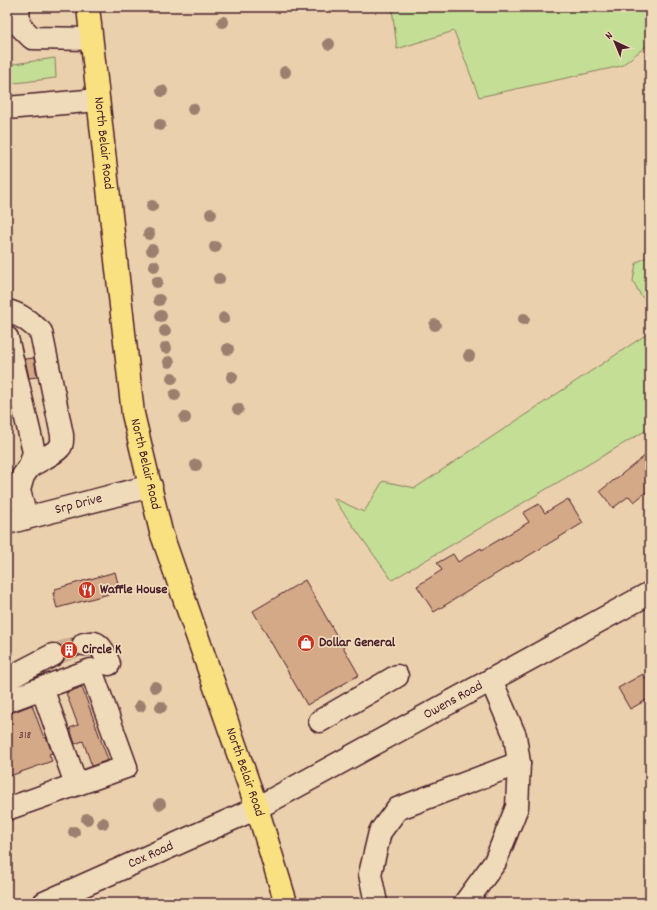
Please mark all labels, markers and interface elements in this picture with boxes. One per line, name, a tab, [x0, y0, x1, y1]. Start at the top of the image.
north arrow	[595, 22, 635, 62]
text: N	[602, 28, 617, 44]
street label: North Belair Road	[88, 96, 118, 191]
street label: North Belair Road	[124, 417, 165, 512]
street label: Srp Drive	[53, 489, 104, 520]
restaurant icon: Waffle House	[77, 580, 97, 600]
place label: Waffle House	[100, 580, 167, 600]
shop icon: Dollar General	[296, 633, 316, 653]
place label: Dollar General	[319, 633, 396, 653]
building icon: Circle K	[59, 640, 79, 660]
place label: Circle K	[82, 640, 122, 660]
street label: Owens Road	[420, 676, 487, 725]
street label: North Belair Road	[220, 725, 269, 819]
house number: 318	[19, 727, 32, 744]
street label: Cox Road	[125, 836, 177, 874]

